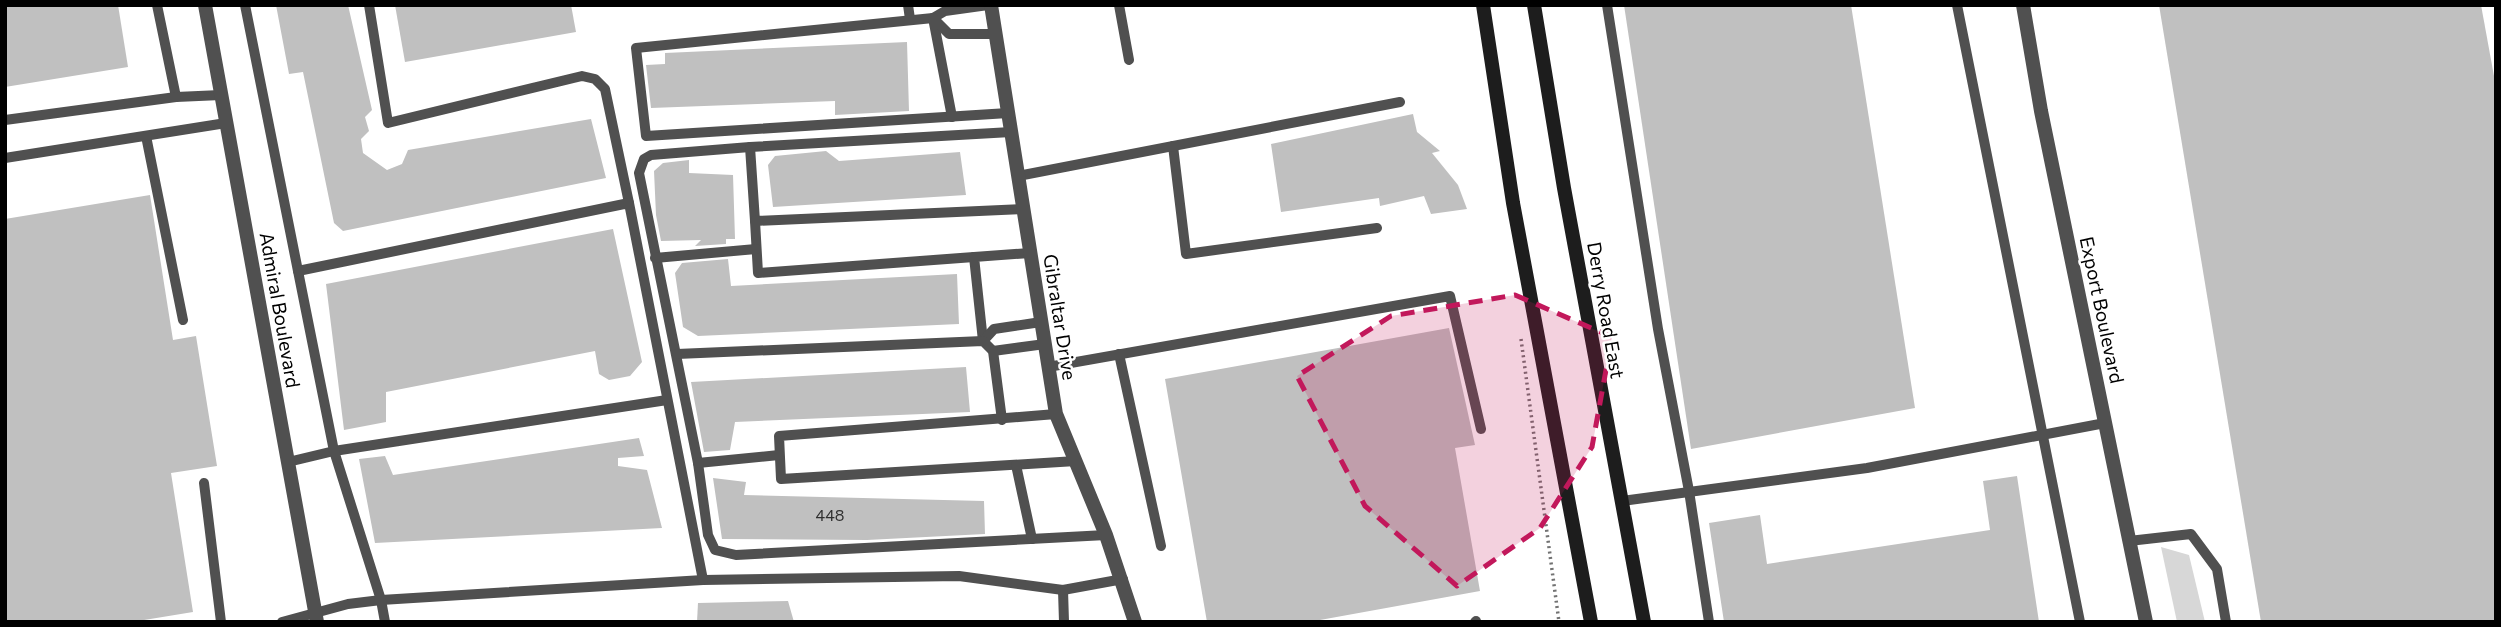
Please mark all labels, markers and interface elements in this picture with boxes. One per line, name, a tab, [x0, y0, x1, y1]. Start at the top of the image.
street label: Admiral Boulevard	[255, 230, 305, 389]
street label: Export Boulevard	[2076, 234, 2129, 385]
street label: Derry Road East	[1583, 240, 1630, 380]
street label: Gibraltar Drive	[1039, 252, 1082, 381]
house number: 448	[816, 505, 844, 524]

